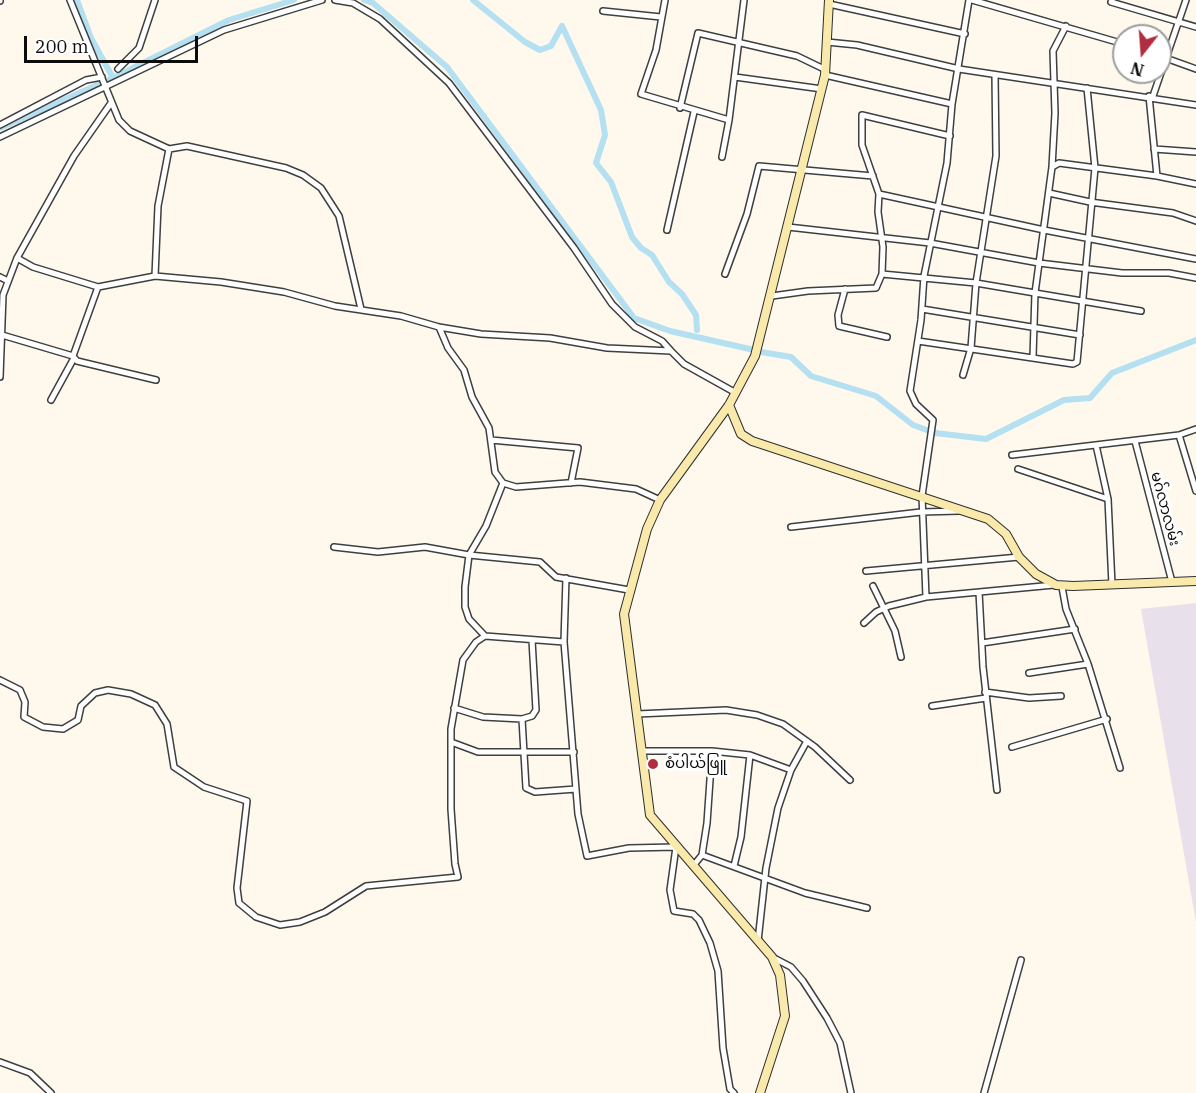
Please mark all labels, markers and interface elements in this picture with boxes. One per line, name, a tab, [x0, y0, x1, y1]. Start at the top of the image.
scale bar	[27, 24, 201, 62]
north arrow	[1112, 24, 1172, 84]
text: 200 m	[35, 35, 89, 58]
text: N	[1128, 58, 1146, 81]
street label: မဂ်လာလမ်း	[1146, 470, 1184, 548]
place label: စံပါယ်ဖြူ	[665, 755, 727, 773]
marker: စံပါယ်ဖြူ	[646, 757, 660, 771]

